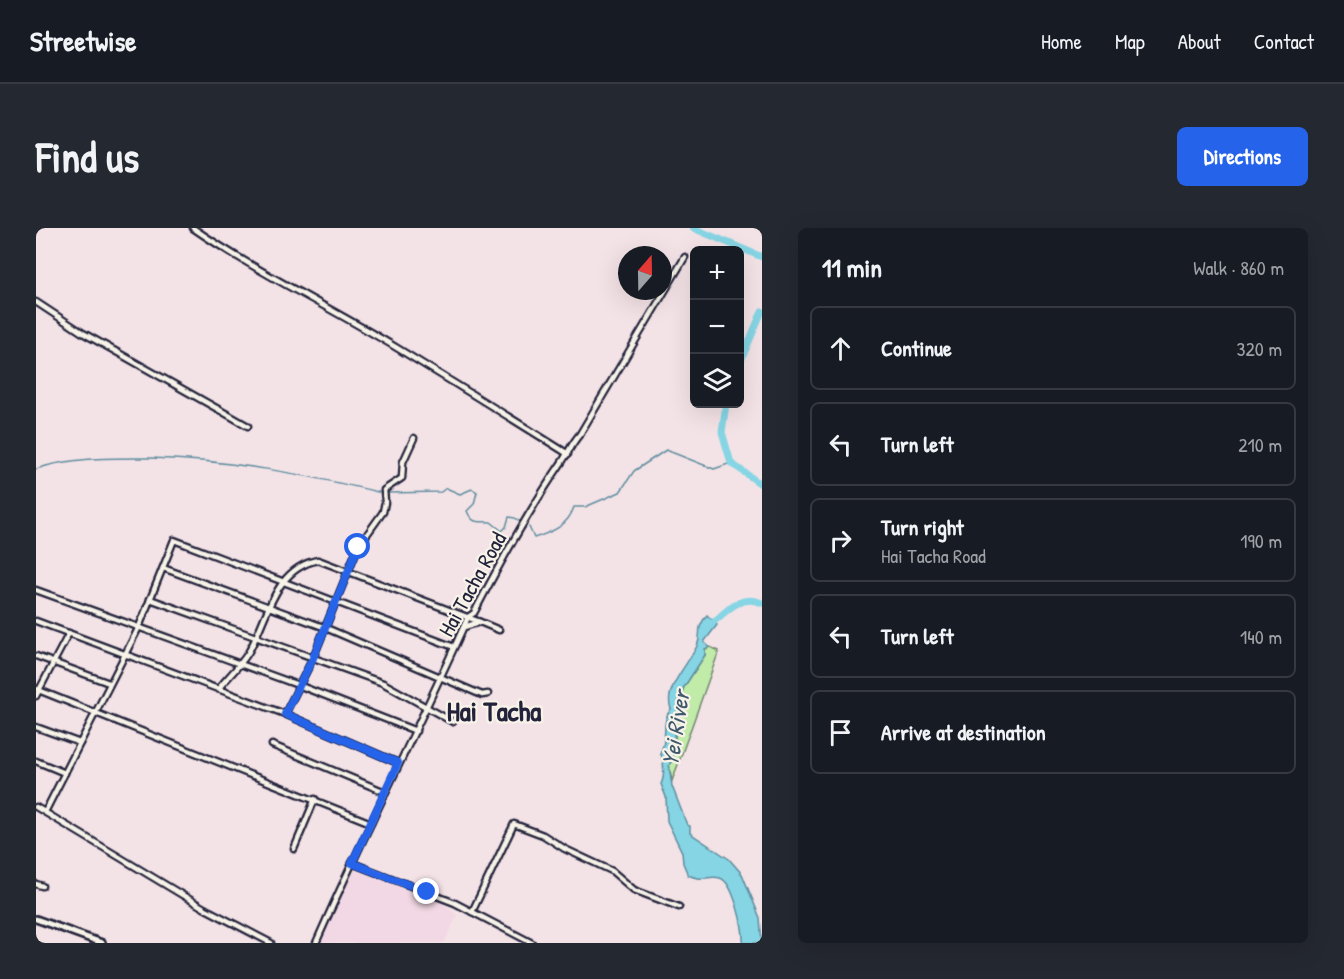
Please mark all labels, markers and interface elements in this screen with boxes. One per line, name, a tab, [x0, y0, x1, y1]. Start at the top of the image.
text: Streetwise	[30, 22, 136, 60]
text: Home	[1041, 27, 1082, 56]
text: Map	[1115, 27, 1145, 56]
text: About	[1178, 27, 1221, 56]
text: Contact	[1254, 27, 1314, 56]
button: Directions	[1177, 127, 1308, 186]
text: Find us	[36, 128, 139, 185]
north arrow	[618, 246, 672, 300]
map controls	[690, 246, 744, 408]
button: +	[690, 246, 744, 300]
text: 11 min	[822, 250, 882, 285]
text: Walk · 860 m	[1193, 254, 1284, 281]
button: −	[690, 300, 744, 354]
icon: ahead	[824, 332, 857, 365]
text: Continue	[881, 333, 952, 363]
text: 320 m	[1237, 335, 1282, 362]
button: layers	[690, 354, 744, 408]
icon: left	[824, 428, 857, 461]
text: Turn left	[881, 429, 954, 459]
text: 210 m	[1238, 431, 1282, 458]
text: Turn right	[881, 512, 964, 542]
icon: right	[824, 524, 857, 557]
street label: Hai Tacha Road	[431, 526, 513, 642]
text: 190 m	[1240, 527, 1282, 554]
route start	[344, 533, 370, 559]
text: Hai Tacha Road	[881, 542, 986, 569]
icon: left	[824, 620, 857, 653]
text: Turn left	[881, 621, 954, 651]
text: 140 m	[1240, 623, 1282, 650]
water label: Yei River	[653, 685, 697, 768]
district label: Hai Tacha	[447, 692, 541, 730]
icon: arrive	[824, 716, 857, 749]
text: Arrive at destination	[881, 717, 1046, 747]
route end	[413, 878, 439, 904]

